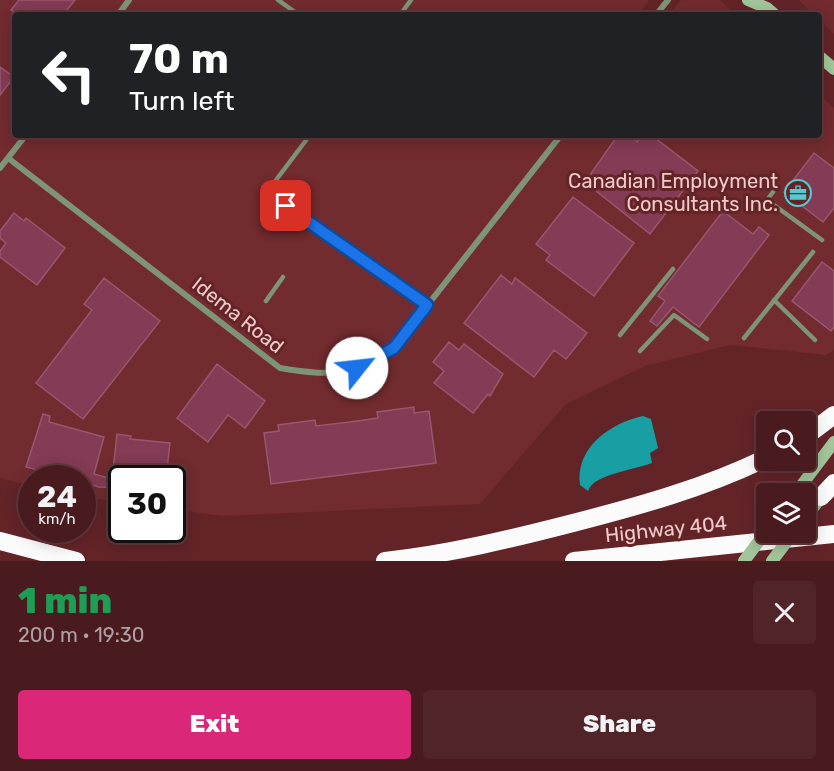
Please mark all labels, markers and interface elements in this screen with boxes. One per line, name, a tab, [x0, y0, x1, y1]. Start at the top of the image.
text: 70 m	[129, 34, 229, 84]
icon: left	[30, 36, 108, 114]
text: Turn left	[129, 85, 234, 117]
place label: Canadian Employment Consultants Inc.	[568, 169, 778, 216]
office icon: Canadian Employment Consultants Inc.	[783, 178, 813, 208]
pin	[260, 180, 311, 231]
icon: arrive	[269, 189, 302, 222]
street label: Idema Road	[187, 272, 289, 358]
position arrow	[325, 336, 389, 400]
map controls	[756, 411, 816, 543]
button: search	[756, 411, 816, 471]
speed limit sign: 30	[108, 465, 186, 543]
text: 24	[37, 479, 77, 515]
button: layers	[756, 483, 816, 543]
text: km/h	[38, 510, 76, 528]
street label: Highway 404	[604, 511, 728, 547]
text: 1 min	[18, 579, 112, 622]
button: close	[753, 581, 816, 644]
text: 200 m · 19:30	[18, 623, 144, 647]
button: Exit	[18, 690, 411, 759]
button: Share	[423, 690, 816, 759]

